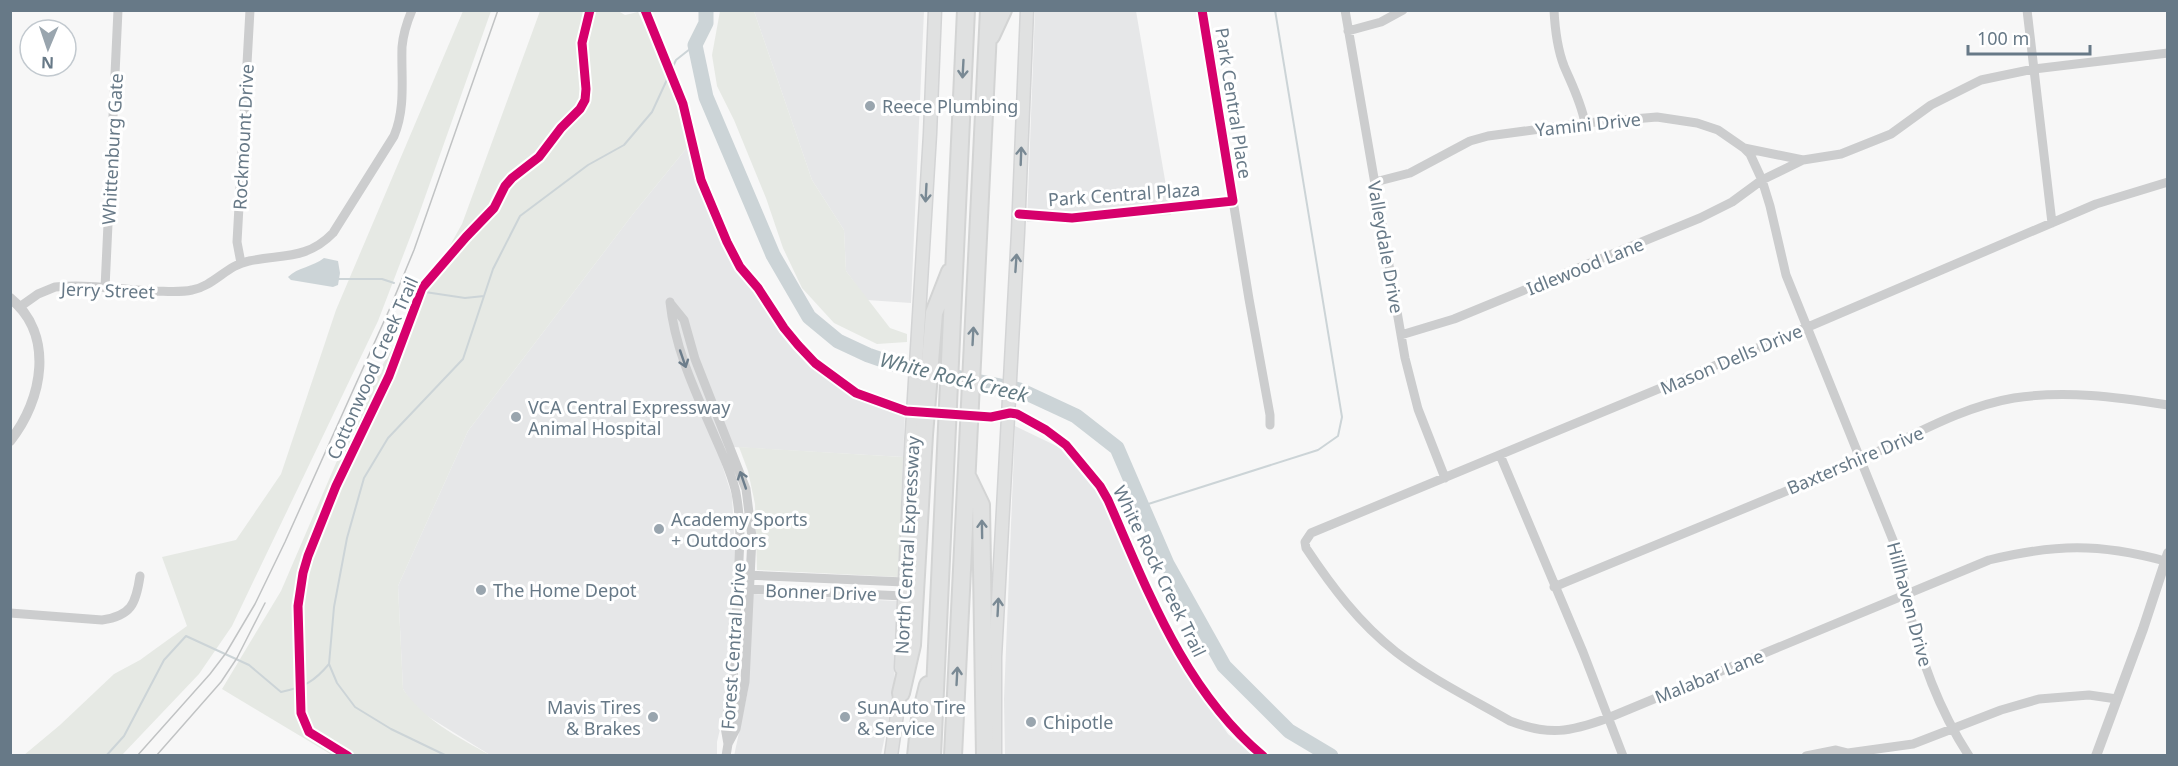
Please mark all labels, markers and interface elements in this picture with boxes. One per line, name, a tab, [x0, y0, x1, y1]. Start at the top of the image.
north arrow	[18, 18, 78, 78]
scale bar	[1968, 18, 2090, 56]
street label: Park Central Place	[1210, 26, 1258, 180]
text: 100 m	[1977, 26, 2029, 50]
text: N	[41, 52, 54, 74]
one-way arrow	[958, 58, 969, 78]
street label: Rockmount Drive	[227, 63, 259, 211]
street label: Whittenburg Gate	[96, 73, 128, 225]
place label: Reece Plumbing	[882, 94, 1018, 118]
marker: Reece Plumbing	[863, 99, 877, 113]
street label: Yamini Drive	[1534, 107, 1642, 141]
one-way arrow	[1016, 146, 1027, 166]
street label: Park Central Plaza	[1047, 177, 1201, 211]
street label: Valleydale Drive	[1363, 179, 1409, 315]
one-way arrow	[921, 182, 932, 202]
street label: Idlewood Lane	[1523, 232, 1647, 300]
one-way arrow	[1011, 253, 1022, 273]
street label: Cottonwood Creek Trail	[321, 273, 423, 463]
street label: Jerry Street	[59, 276, 156, 304]
street label: Mason Dells Drive	[1656, 318, 1806, 400]
one-way arrow	[968, 327, 979, 347]
water label: White Rock Creek	[877, 346, 1032, 409]
one-way arrow	[678, 349, 689, 368]
place label: VCA Central Expressway Animal Hospital	[528, 395, 731, 440]
marker: VCA Central Expressway Animal Hospital	[509, 410, 523, 424]
street label: Baxtershire Drive	[1783, 420, 1927, 500]
street label: North Central Expressway	[889, 434, 925, 655]
one-way arrow	[736, 471, 747, 490]
street label: White Rock Creek Trail	[1108, 481, 1212, 661]
place label: Academy Sports + Outdoors	[671, 507, 808, 552]
one-way arrow	[976, 520, 987, 540]
marker: Academy Sports + Outdoors	[652, 522, 666, 536]
street label: Hillhaven Drive	[1882, 539, 1938, 669]
street label: Forest Central Drive	[715, 562, 751, 730]
place label: The Home Depot	[493, 578, 637, 602]
street label: Bonner Drive	[765, 578, 877, 606]
marker: The Home Depot	[474, 583, 488, 597]
one-way arrow	[992, 597, 1003, 617]
street label: Malabar Lane	[1651, 643, 1767, 709]
one-way arrow	[951, 667, 962, 687]
place label: Mavis Tires & Brakes	[547, 695, 641, 740]
place label: SunAuto Tire & Service	[857, 695, 966, 740]
marker: Mavis Tires & Brakes	[646, 710, 660, 724]
marker: SunAuto Tire & Service	[838, 710, 852, 724]
place label: Chipotle	[1043, 710, 1113, 734]
marker: Chipotle	[1024, 715, 1038, 729]

